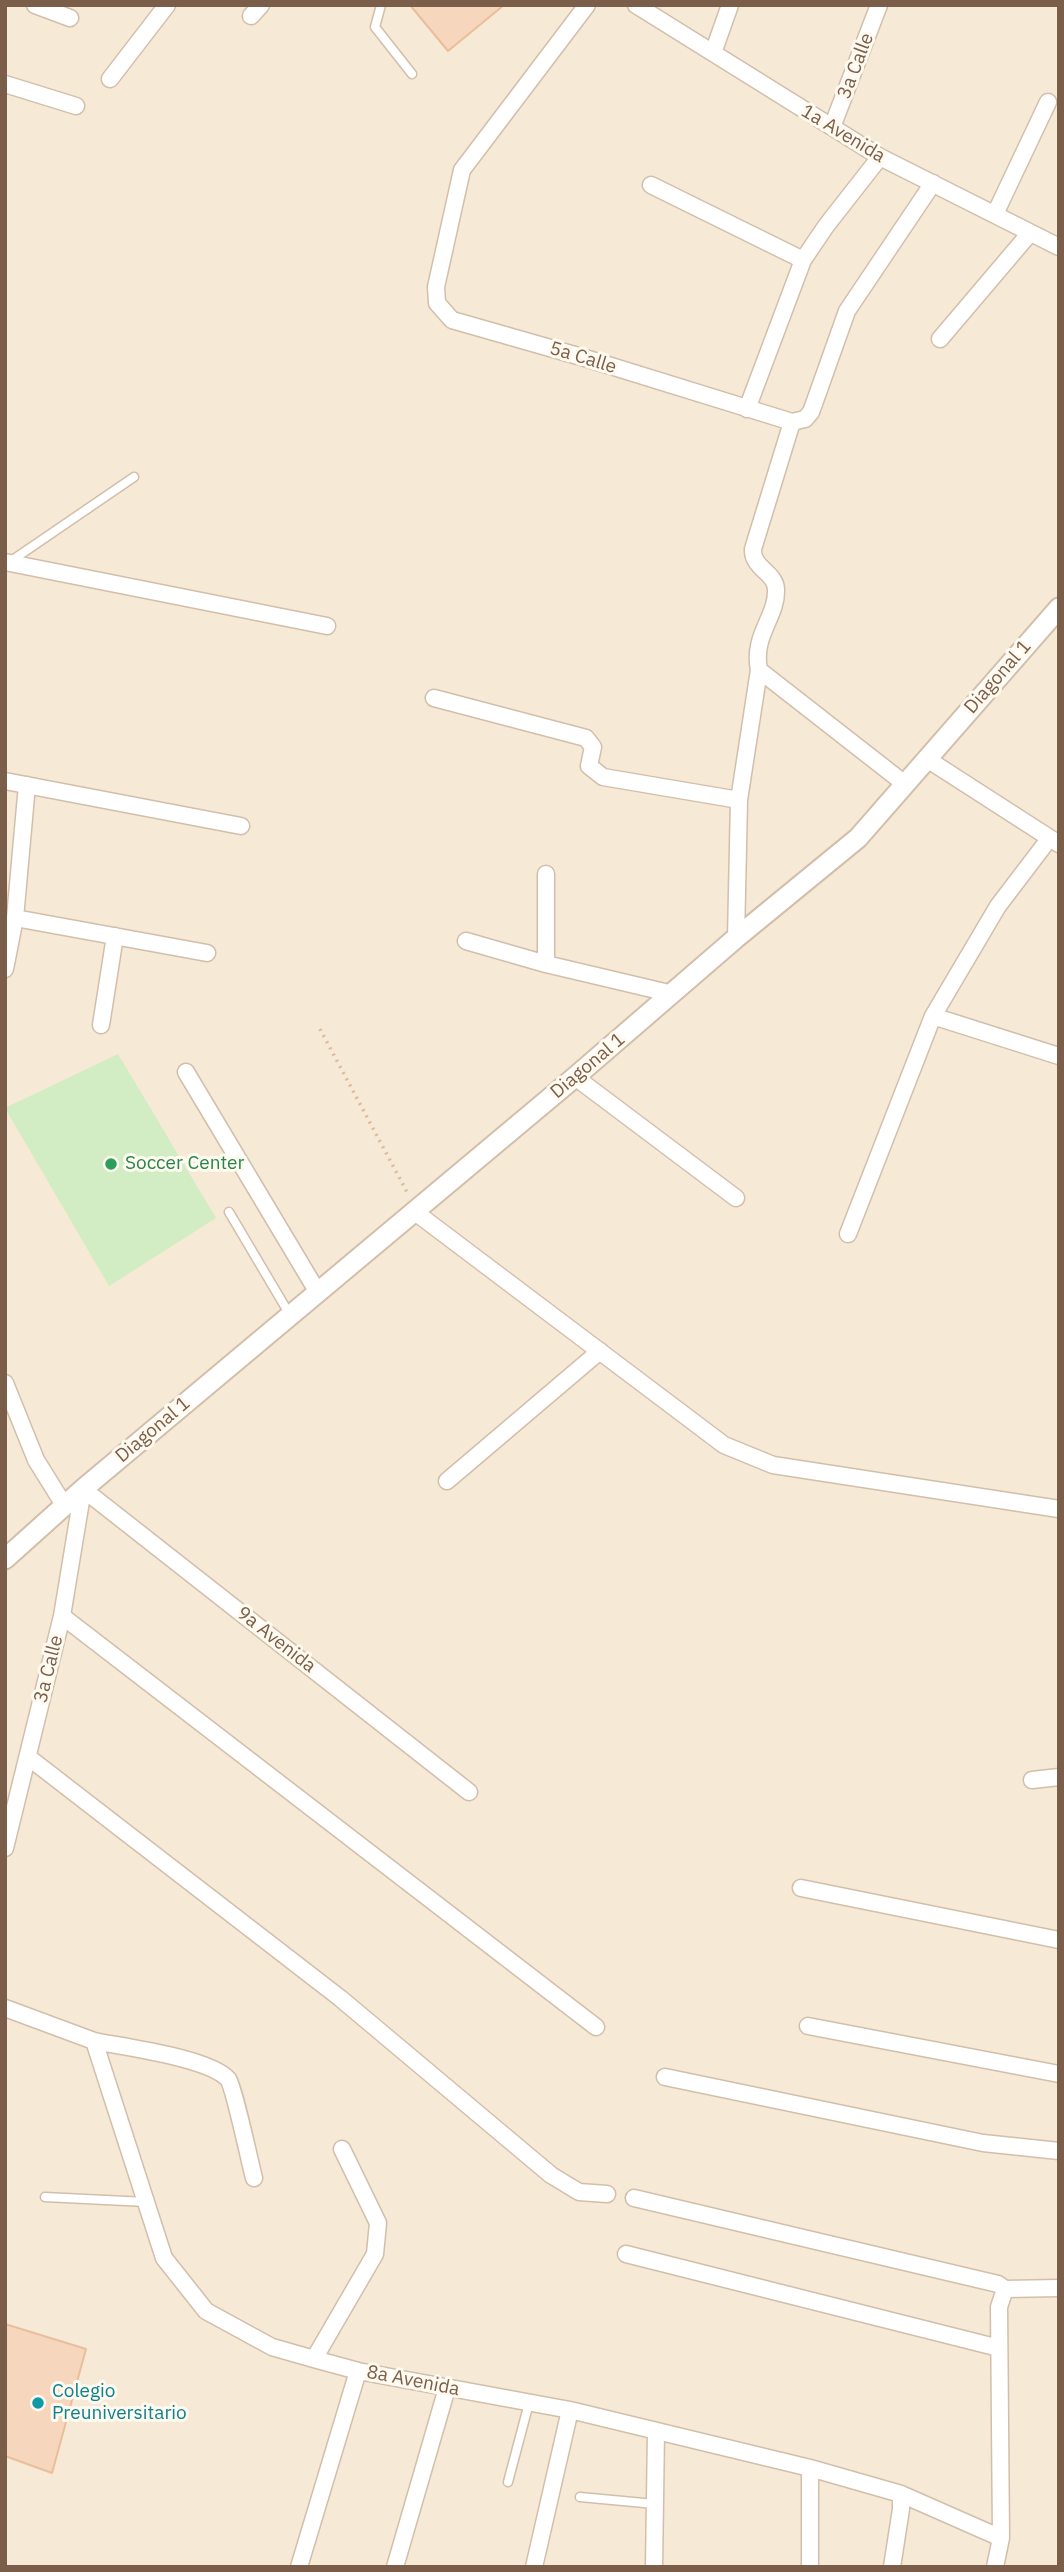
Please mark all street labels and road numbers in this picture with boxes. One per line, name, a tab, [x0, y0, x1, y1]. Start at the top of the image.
street label: 3a Calle	[833, 30, 879, 102]
street label: 1a Avenida	[797, 100, 889, 168]
street label: 5a Calle	[547, 337, 619, 379]
street label: Diagonal 1	[960, 635, 1036, 719]
street label: Diagonal 1	[546, 1028, 630, 1104]
street label: Diagonal 1	[111, 1392, 195, 1468]
street label: 9a Avenida	[232, 1602, 320, 1678]
street label: 3a Calle	[30, 1633, 68, 1705]
street label: 8a Avenida	[365, 2361, 461, 2401]

